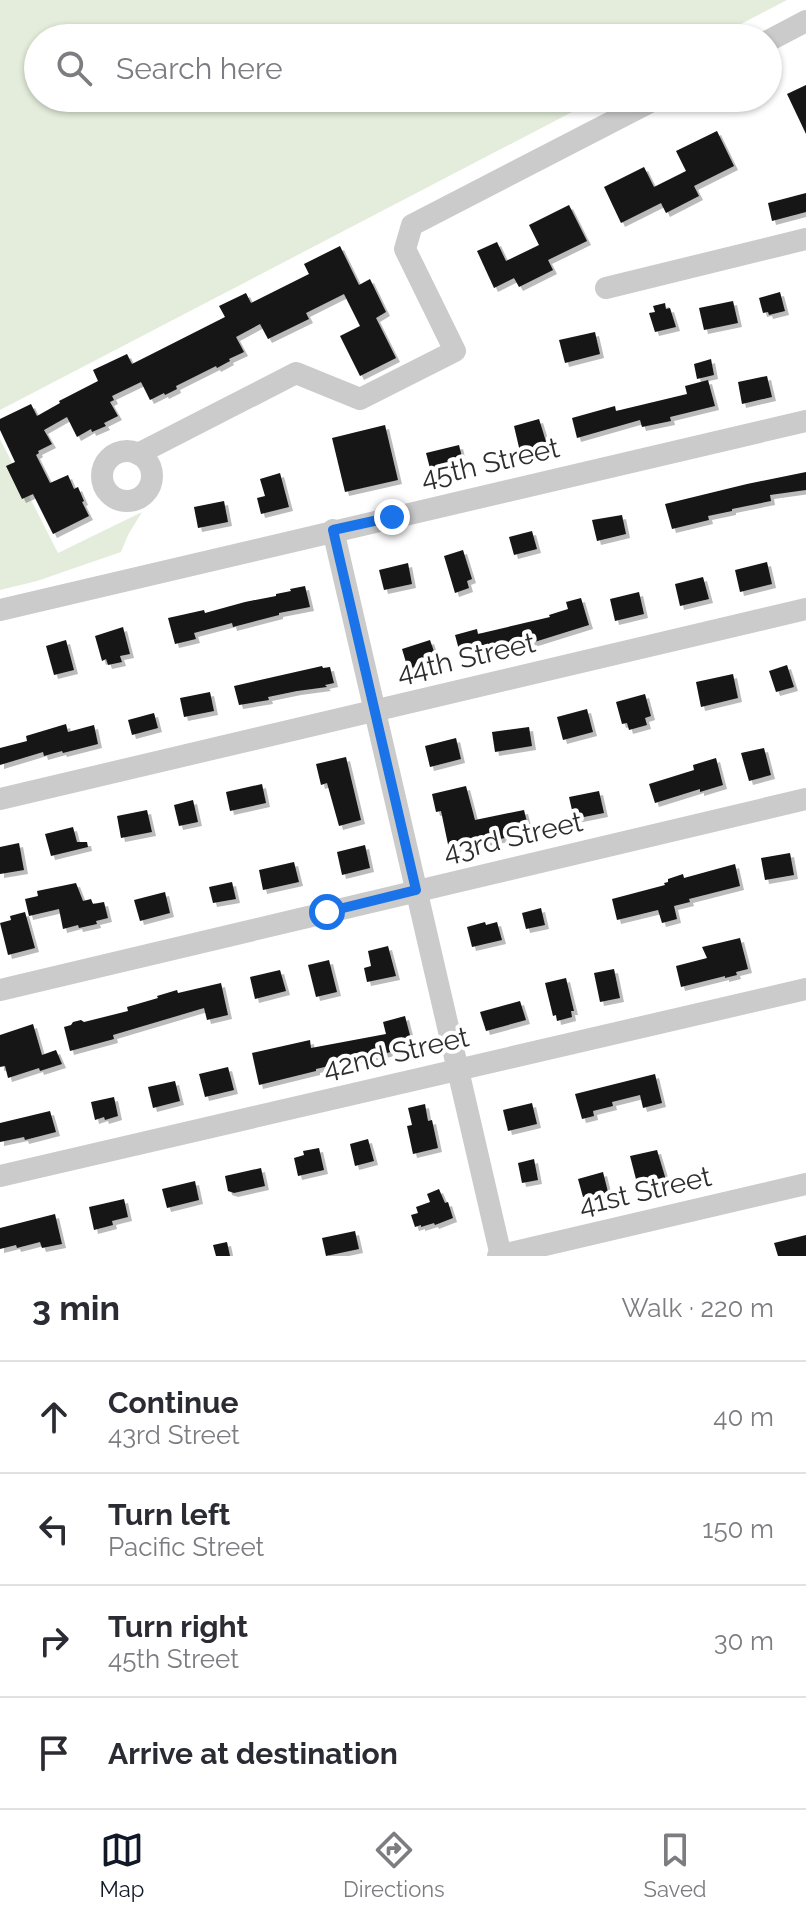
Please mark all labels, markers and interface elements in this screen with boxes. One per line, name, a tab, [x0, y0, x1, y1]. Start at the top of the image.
search box	[24, 24, 782, 112]
icon: search	[52, 46, 96, 90]
text: Search here	[116, 51, 283, 86]
street label: 45th Street	[418, 431, 563, 495]
route end	[374, 499, 410, 535]
street label: 44th Street	[394, 626, 539, 690]
street label: 43rd Street	[440, 805, 586, 869]
route start	[309, 894, 345, 930]
street label: 42nd Street	[320, 1020, 473, 1086]
street label: 41st Street	[576, 1160, 715, 1222]
text: 3 min	[32, 1288, 120, 1328]
text: Walk · 220 m	[621, 1293, 774, 1323]
text: Continue	[108, 1385, 239, 1420]
icon: ahead	[32, 1395, 76, 1439]
text: 40 m	[713, 1402, 774, 1432]
text: 43rd Street	[108, 1420, 240, 1450]
text: Turn left	[108, 1497, 230, 1532]
icon: left	[32, 1507, 76, 1551]
text: 150 m	[702, 1514, 774, 1544]
text: Pacific Street	[108, 1532, 264, 1562]
text: Turn right	[108, 1609, 248, 1644]
icon: right	[32, 1619, 76, 1663]
text: 30 m	[714, 1626, 774, 1656]
text: 45th Street	[108, 1644, 239, 1674]
icon: arrive	[32, 1731, 76, 1775]
text: Arrive at destination	[108, 1736, 398, 1771]
tab: Map	[99, 1828, 144, 1902]
tab: Directions	[343, 1828, 445, 1902]
tab: Saved	[644, 1828, 707, 1902]

